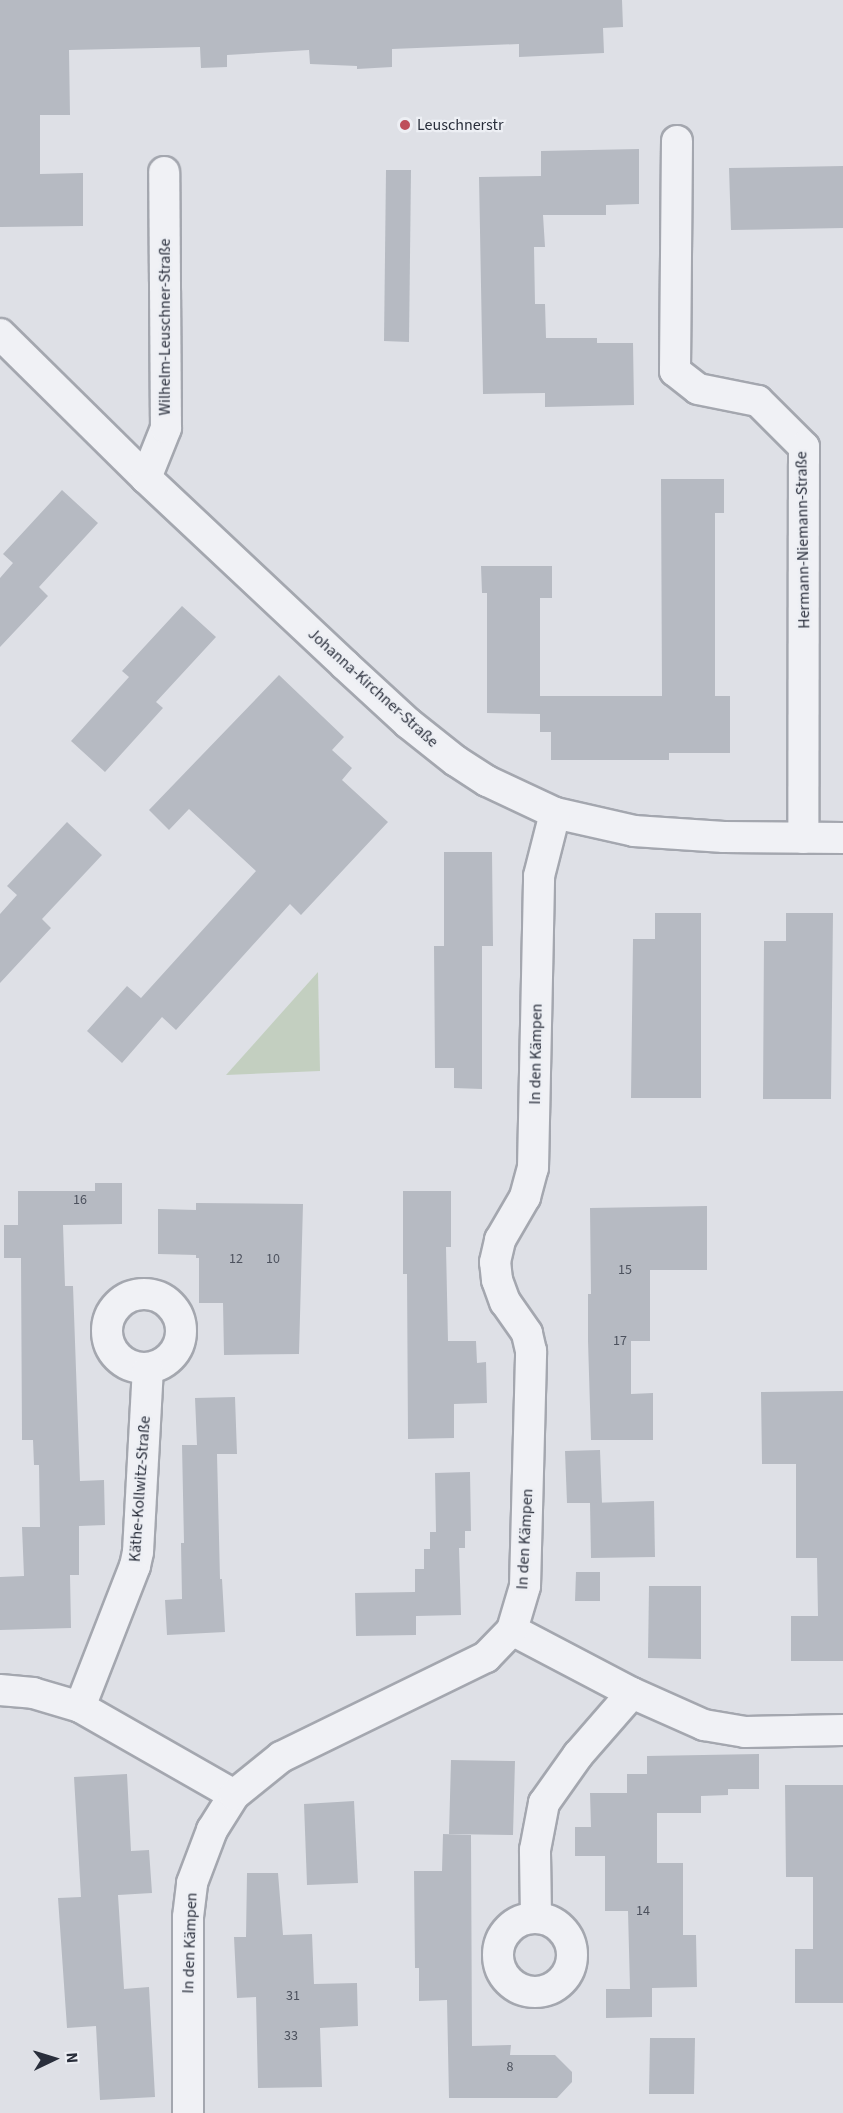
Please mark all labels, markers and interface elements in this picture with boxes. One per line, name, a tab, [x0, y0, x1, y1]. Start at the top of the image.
place label: Leuschnerstr	[417, 115, 503, 135]
marker: Leuschnerstr	[398, 118, 412, 132]
street label: Wilhelm-Leuschner-Straße	[155, 238, 175, 416]
street label: Hermann-Niemann-Straße	[792, 451, 814, 629]
street label: Johanna-Kirchner-Straße	[304, 624, 442, 752]
street label: In den Kämpen	[526, 1003, 546, 1105]
house number: 16	[73, 1192, 87, 1208]
house number: 12	[229, 1251, 243, 1267]
house number: 10	[266, 1251, 280, 1267]
house number: 15	[618, 1262, 632, 1278]
house number: 17	[613, 1333, 627, 1349]
street label: Käthe-Kollwitz-Straße	[125, 1415, 155, 1563]
street label: In den Kämpen	[513, 1488, 537, 1590]
street label: In den Kämpen	[179, 1892, 201, 1994]
house number: 14	[636, 1903, 650, 1919]
house number: 31	[286, 1988, 300, 2004]
house number: 33	[284, 2028, 298, 2044]
north arrow	[24, 2029, 84, 2089]
text: N	[61, 2052, 83, 2064]
house number: 8	[507, 2059, 513, 2075]

